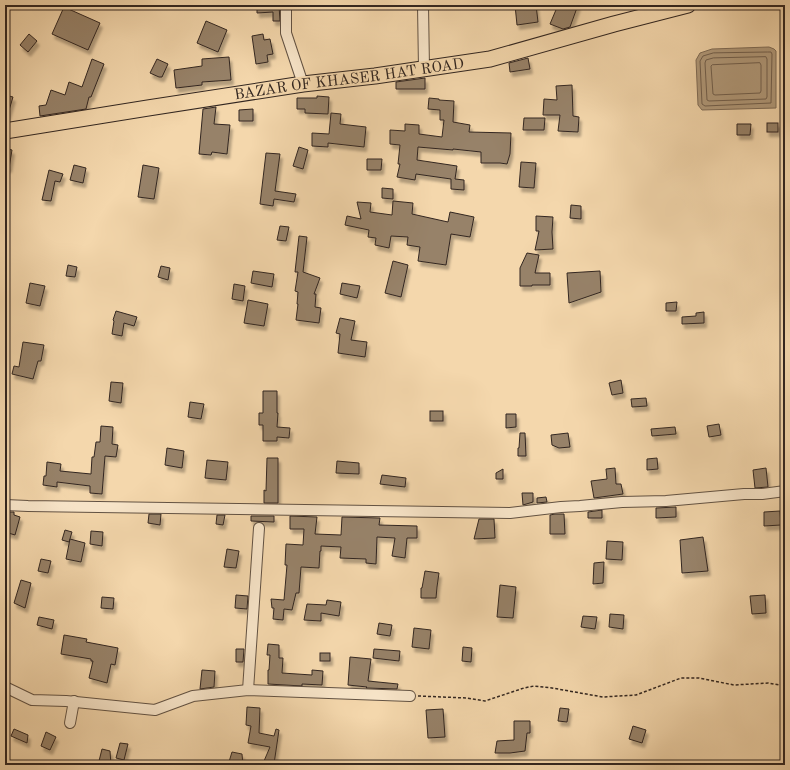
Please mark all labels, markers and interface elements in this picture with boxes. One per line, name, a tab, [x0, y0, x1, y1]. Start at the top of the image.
street label: BAZAR OF KHASER HAT ROAD	[233, 57, 465, 104]

